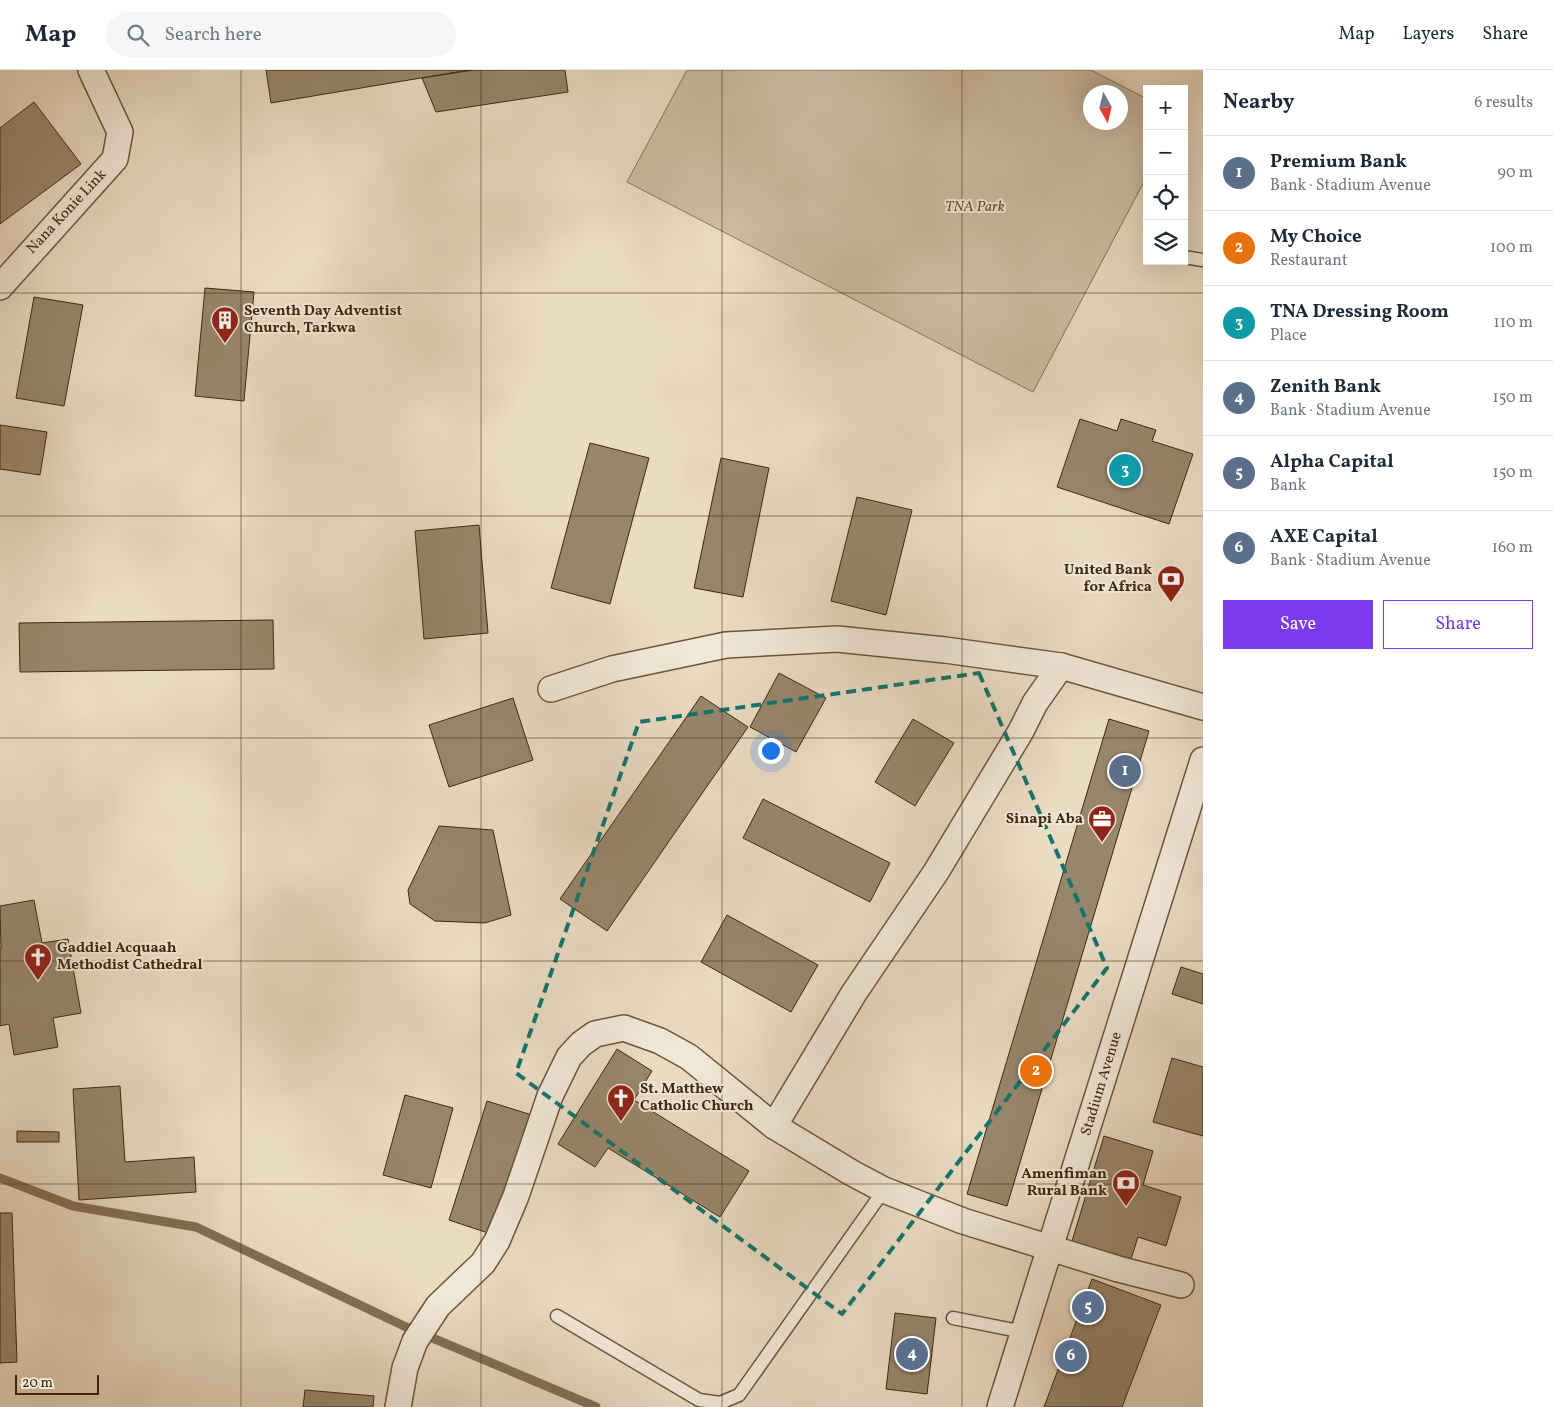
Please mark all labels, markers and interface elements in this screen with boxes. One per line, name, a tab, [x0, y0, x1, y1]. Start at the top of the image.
search box	[106, 12, 456, 57]
text: Map	[25, 18, 76, 52]
icon: search	[124, 21, 152, 49]
text: Search here	[164, 22, 262, 48]
text: Map	[1338, 22, 1374, 47]
text: Layers	[1402, 22, 1454, 47]
text: Share	[1482, 22, 1528, 47]
north arrow	[1083, 85, 1128, 130]
map controls	[1143, 85, 1188, 265]
button: +	[1143, 85, 1188, 130]
text: Nearby	[1223, 88, 1294, 117]
text: 6 results	[1474, 92, 1533, 114]
button: −	[1143, 130, 1188, 175]
text: Premium Bank	[1270, 149, 1407, 175]
text: 1	[1236, 162, 1242, 184]
text: 90 m	[1497, 162, 1533, 184]
street label: Nana Konie Link	[22, 165, 112, 259]
button: locate	[1143, 175, 1188, 220]
text: Bank · Stadium Avenue	[1270, 175, 1431, 197]
park label: TNA Park	[945, 197, 1005, 218]
button: layers	[1143, 220, 1188, 265]
text: My Choice	[1270, 224, 1362, 250]
text: 2	[1235, 237, 1243, 259]
text: 100 m	[1490, 237, 1533, 259]
text: Restaurant	[1270, 250, 1348, 272]
text: TNA Dressing Room	[1270, 299, 1449, 325]
place label: Seventh Day Adventist Church, Tarkwa	[244, 301, 403, 339]
building icon: Seventh Day Adventist Church, Tarkwa	[210, 305, 240, 344]
text: 3	[1235, 312, 1243, 334]
text: 110 m	[1494, 312, 1533, 334]
text: Place	[1270, 325, 1307, 347]
text: Zenith Bank	[1270, 374, 1381, 400]
text: 4	[1234, 387, 1244, 409]
text: 150 m	[1492, 387, 1533, 409]
text: Bank · Stadium Avenue	[1270, 400, 1431, 422]
text: Alpha Capital	[1270, 449, 1394, 475]
pin: 3	[1109, 451, 1141, 489]
text: 5	[1235, 462, 1243, 484]
text: 150 m	[1492, 462, 1533, 484]
text: Bank	[1270, 475, 1306, 497]
text: AXE Capital	[1270, 524, 1378, 550]
text: 6	[1235, 537, 1243, 559]
text: 160 m	[1492, 537, 1533, 559]
text: Bank · Stadium Avenue	[1270, 550, 1431, 572]
place label: United Bank for Africa	[1064, 560, 1152, 598]
bank icon: United Bank for Africa	[1156, 564, 1186, 603]
button: Save	[1223, 600, 1373, 649]
button: Share	[1383, 600, 1533, 649]
your location	[758, 738, 784, 764]
pin: 1	[1109, 752, 1141, 790]
office icon: Sinapi Aba	[1087, 804, 1117, 843]
place label: Sinapi Aba	[1006, 809, 1083, 830]
place label: Gaddiel Acquaah Methodist Cathedral	[57, 938, 203, 976]
church icon: Gaddiel Acquaah Methodist Cathedral	[23, 942, 53, 981]
street label: Stadium Avenue	[1076, 1029, 1128, 1139]
pin: 2	[1020, 1052, 1052, 1090]
place label: St. Matthew Catholic Church	[640, 1079, 754, 1117]
church icon: St. Matthew Catholic Church	[606, 1083, 636, 1122]
place label: Amenfiman Rural Bank	[1021, 1164, 1107, 1202]
bank icon: Amenfiman Rural Bank	[1111, 1168, 1141, 1207]
pin: 5	[1072, 1288, 1104, 1326]
pin: 4	[896, 1335, 928, 1373]
pin: 6	[1055, 1337, 1087, 1375]
scale bar	[15, 1372, 99, 1395]
text: 20 m	[22, 1374, 53, 1393]

